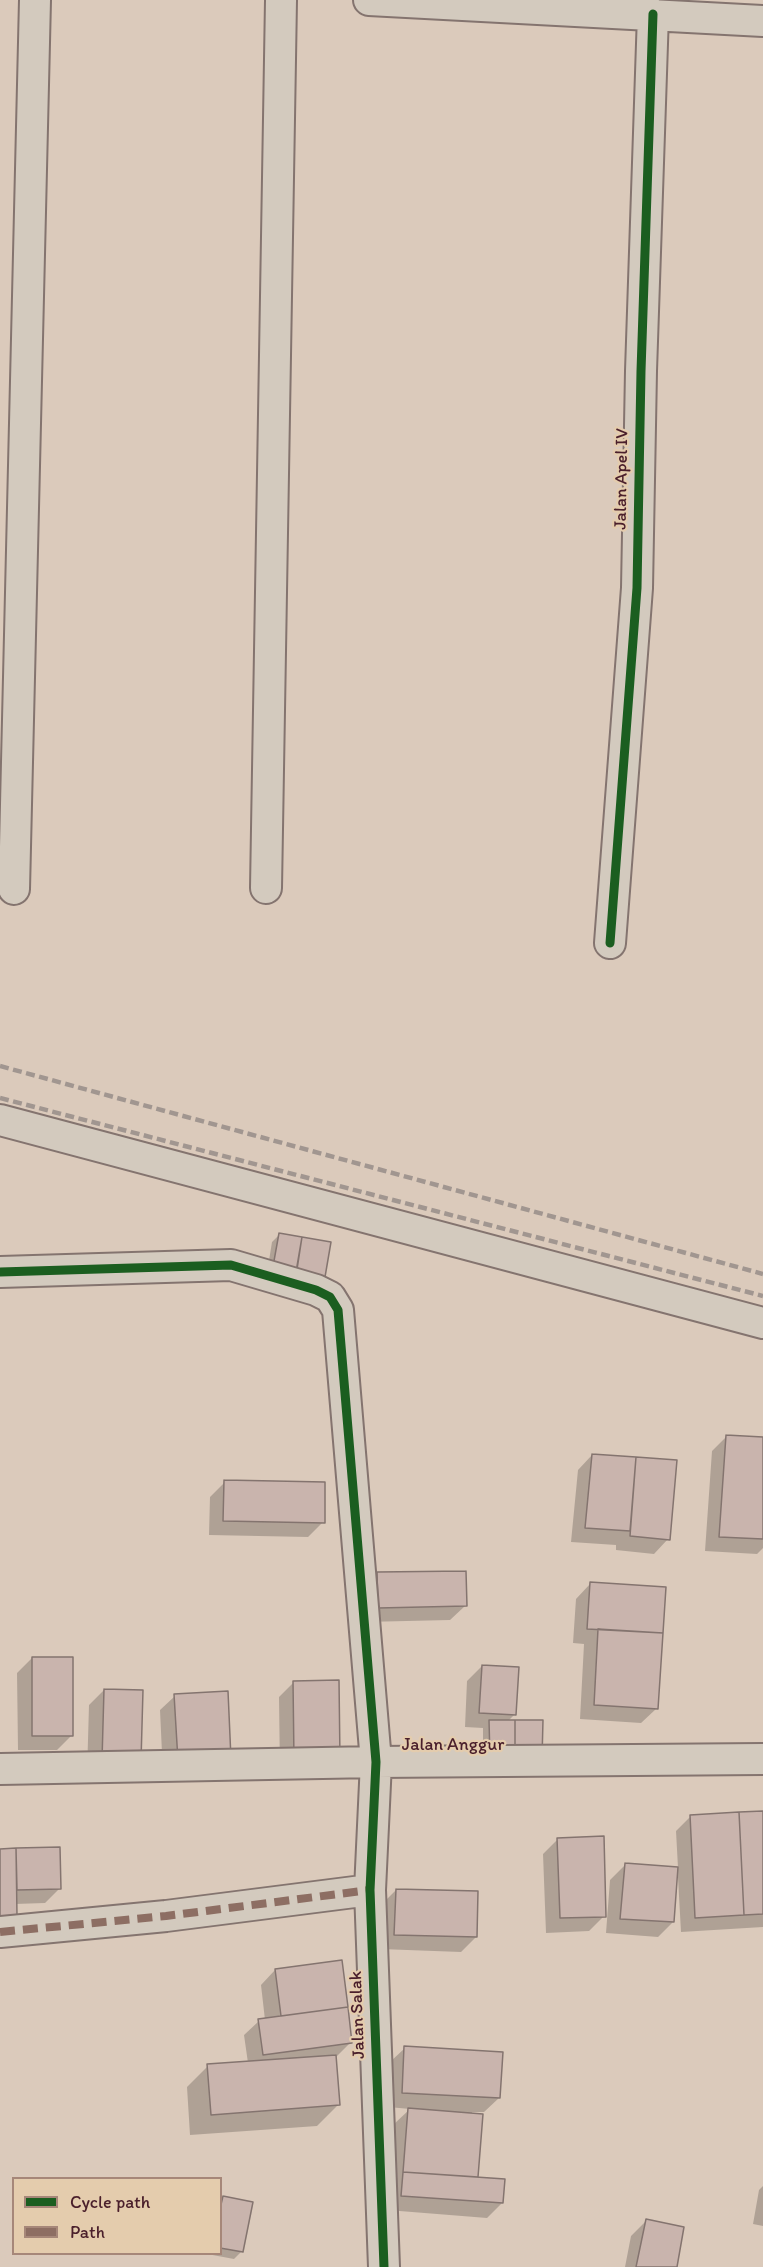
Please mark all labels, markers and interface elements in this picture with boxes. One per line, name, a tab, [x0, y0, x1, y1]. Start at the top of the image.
street label: Jalan Apel IV	[610, 428, 634, 530]
street label: Jalan Anggur	[402, 1734, 504, 1756]
street label: Jalan Salak	[346, 1971, 370, 2059]
legend	[12, 2177, 222, 2255]
text: Cycle path	[70, 2191, 150, 2213]
text: Path	[70, 2221, 105, 2243]

